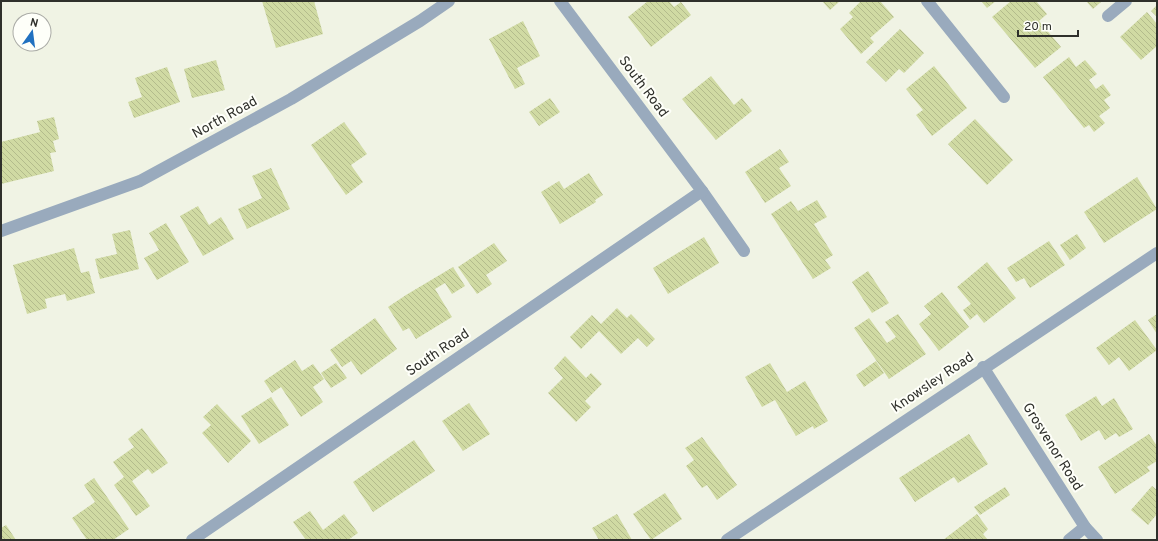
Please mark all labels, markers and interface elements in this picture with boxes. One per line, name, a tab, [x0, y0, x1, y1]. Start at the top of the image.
north arrow	[12, 12, 52, 52]
scale bar	[1018, 12, 1078, 38]
text: N	[29, 16, 40, 31]
text: 20 m	[1024, 19, 1052, 35]
street label: South Road	[614, 53, 672, 121]
street label: North Road	[189, 93, 261, 143]
street label: South Road	[403, 326, 473, 380]
street label: Knowsley Road	[889, 349, 977, 417]
street label: Grosvenor Road	[1018, 400, 1086, 494]

